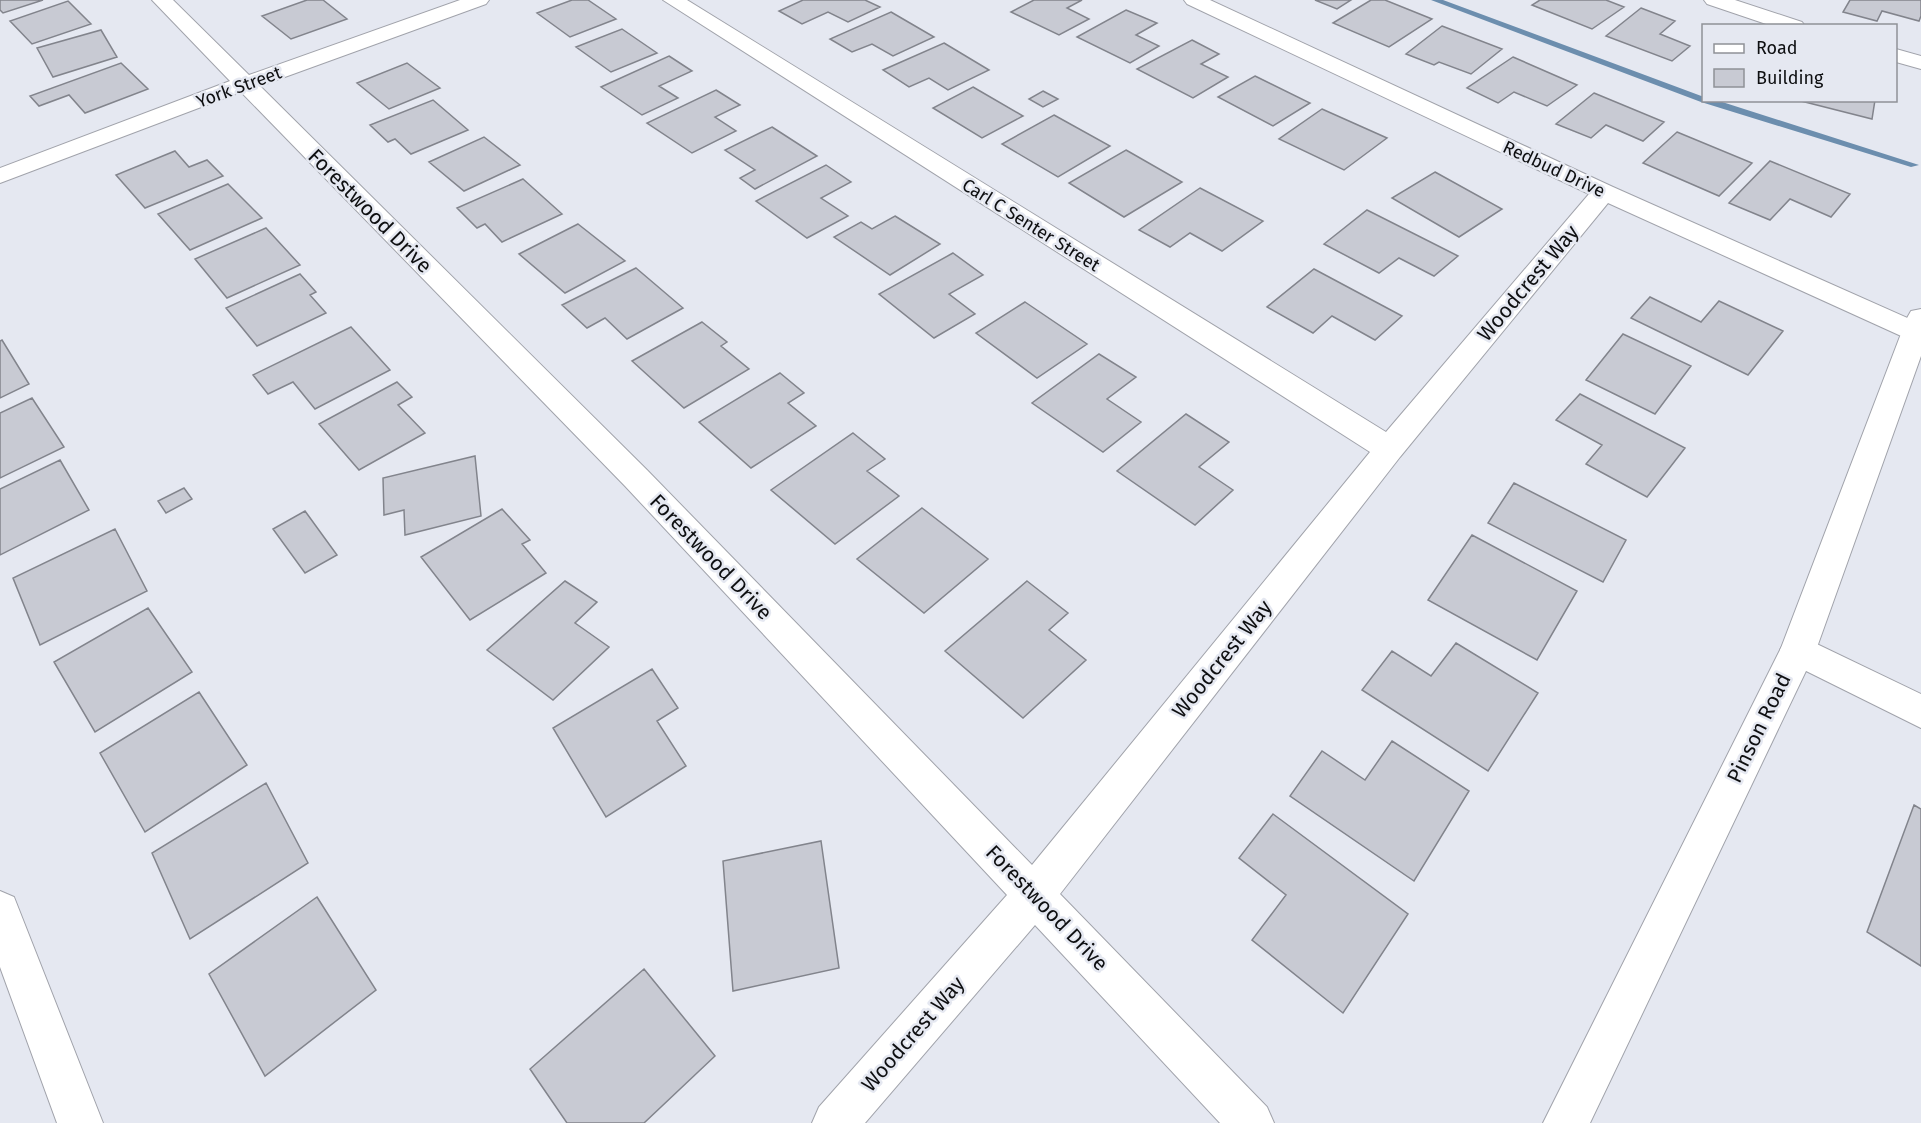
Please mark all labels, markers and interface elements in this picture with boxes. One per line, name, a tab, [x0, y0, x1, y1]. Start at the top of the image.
legend	[1702, 24, 1897, 102]
text: Road	[1756, 37, 1798, 59]
street label: York Street	[193, 61, 285, 113]
text: Building	[1756, 67, 1824, 89]
street label: Redbud Drive	[1499, 136, 1609, 202]
street label: Forestwood Drive	[302, 143, 438, 279]
street label: Carl C Senter Street	[958, 174, 1104, 277]
street label: Woodcrest Way	[1472, 219, 1585, 347]
street label: Forestwood Drive	[644, 489, 778, 625]
street label: Woodcrest Way	[1166, 594, 1278, 723]
street label: Pinson Road	[1721, 669, 1797, 787]
street label: Forestwood Drive	[980, 840, 1114, 976]
street label: Woodcrest Way	[856, 971, 971, 1097]

